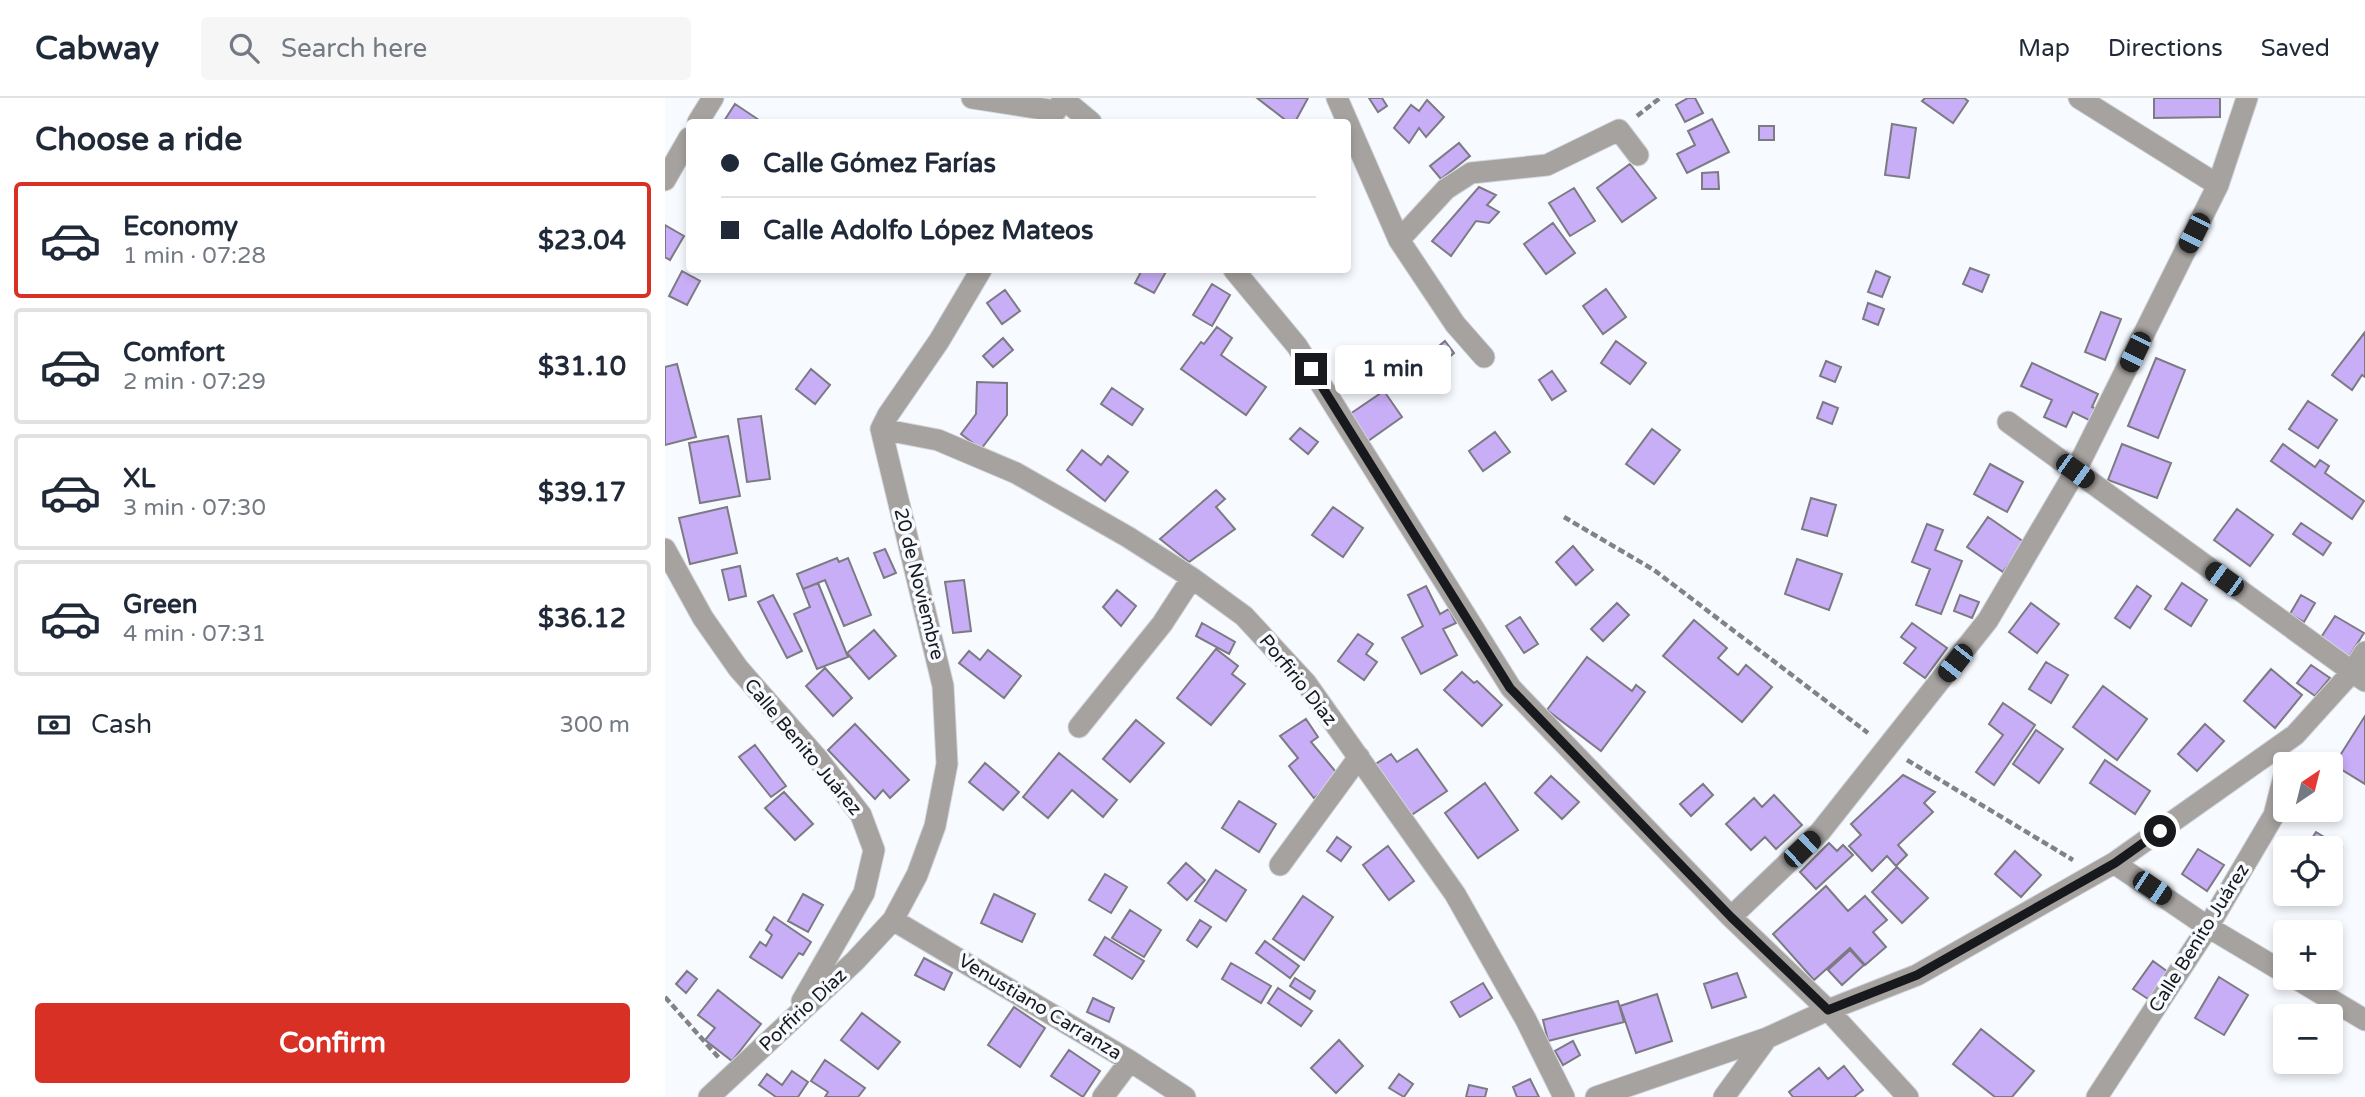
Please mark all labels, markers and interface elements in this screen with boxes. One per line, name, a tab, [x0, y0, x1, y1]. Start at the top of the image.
search box	[201, 17, 691, 80]
text: Cabway	[35, 29, 159, 68]
icon: search	[225, 29, 263, 67]
text: Search here	[281, 33, 427, 64]
text: Map	[2018, 34, 2070, 63]
text: Directions	[2108, 34, 2223, 63]
text: Saved	[2261, 34, 2330, 63]
text: Choose a ride	[35, 121, 242, 159]
text: Calle Gómez Farías	[763, 148, 996, 179]
icon: car	[39, 209, 102, 272]
car	[2176, 210, 2213, 256]
text: Economy	[123, 211, 238, 242]
text: Calle Adolfo López Mateos	[763, 215, 1093, 246]
text: $23.04	[538, 225, 626, 256]
text: 1 min · 07:28	[123, 242, 266, 270]
car	[2117, 329, 2154, 375]
icon: car	[39, 335, 102, 398]
text: Comfort	[123, 337, 225, 368]
callout: 1 min	[1335, 344, 1451, 394]
text: $31.10	[538, 351, 626, 382]
route end	[1295, 353, 1327, 385]
text: 1 min	[1362, 355, 1424, 383]
text: 2 min · 07:29	[123, 368, 266, 396]
car	[2052, 450, 2099, 492]
icon: car	[39, 461, 102, 524]
text: XL	[123, 463, 155, 494]
text: $39.17	[538, 477, 626, 508]
text: 3 min · 07:30	[123, 494, 266, 522]
street label: 20 de Noviembre	[890, 506, 948, 662]
car	[2201, 558, 2248, 600]
icon: car	[39, 587, 102, 650]
text: Green	[123, 589, 198, 620]
text: $36.12	[538, 603, 626, 634]
text: 4 min · 07:31	[123, 620, 266, 648]
street label: Porfirio Díaz	[1255, 630, 1341, 730]
car	[1934, 640, 1977, 686]
street label: Calle Benito Juárez	[740, 674, 866, 820]
icon: cash	[35, 706, 73, 744]
text: Cash	[91, 709, 152, 740]
text: 300 m	[560, 711, 630, 739]
north arrow	[2273, 752, 2343, 822]
map controls	[2273, 752, 2343, 1074]
route start	[2144, 815, 2176, 847]
car	[1780, 827, 1825, 871]
button: locate	[2273, 836, 2343, 906]
street label: Calle Benito Juárez	[2144, 860, 2254, 1016]
car	[2129, 868, 2176, 908]
button: +	[2273, 920, 2343, 990]
street label: Venustiano Carranza	[954, 950, 1126, 1064]
street label: Porfirio Díaz	[755, 964, 851, 1056]
button: Confirm	[35, 1003, 630, 1083]
button: −	[2273, 1004, 2343, 1074]

